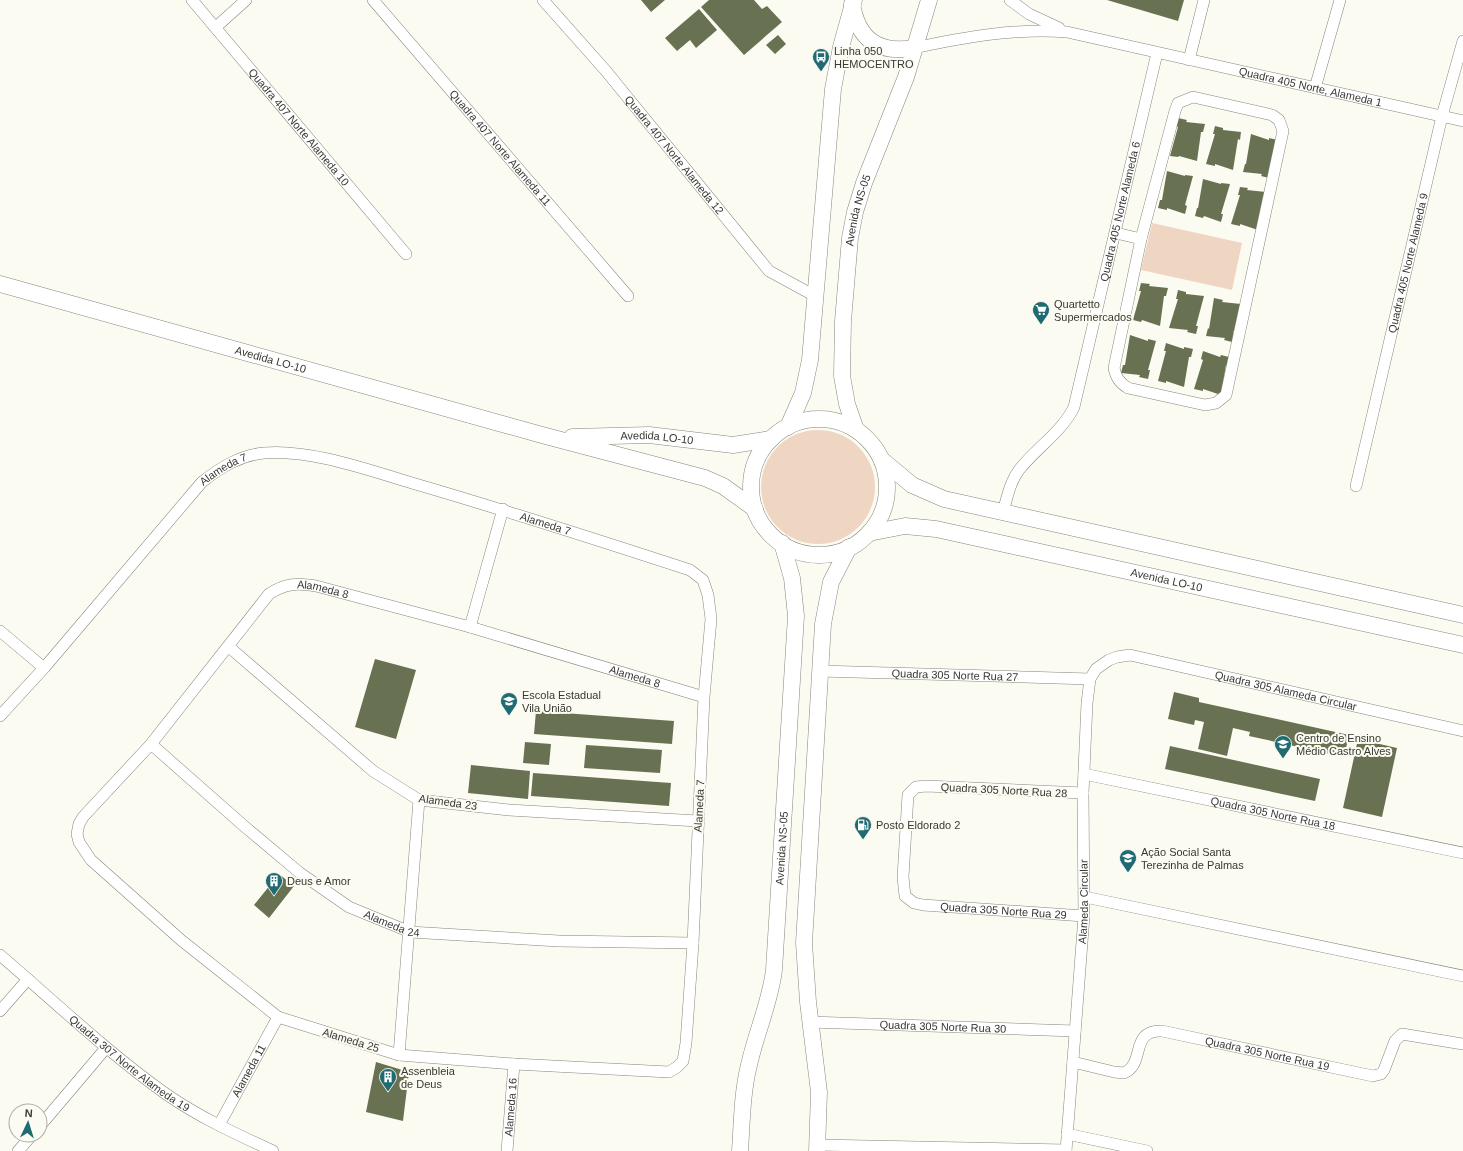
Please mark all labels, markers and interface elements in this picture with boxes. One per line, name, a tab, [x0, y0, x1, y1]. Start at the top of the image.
place label: Linha 050 HEMOCENTRO	[834, 45, 914, 70]
bus stop icon: Linha 050 HEMOCENTRO	[811, 47, 831, 72]
street label: Quadra 405 Norte, Alameda 1	[1238, 65, 1383, 109]
street label: Quadra 407 Norte Alameda 10	[246, 66, 352, 188]
street label: Quadra 407 Norte Alameda 11	[447, 88, 553, 208]
street label: Quadra 407 Norte Alameda 12	[622, 93, 726, 216]
street label: Quadra 405 Norte Alameda 6	[1098, 140, 1142, 283]
street label: Avenida NS-05	[843, 173, 873, 247]
street label: Quadra 405 Norte Alameda 9	[1386, 192, 1430, 334]
place label: Quartetto Supermercados	[1054, 298, 1132, 323]
supermarket icon: Quartetto Supermercados	[1031, 300, 1051, 325]
street label: Avedida LO-10	[234, 344, 308, 375]
street label: Avedida LO-10	[620, 429, 694, 446]
street label: Alameda 7	[197, 451, 248, 488]
street label: Alameda 7	[519, 510, 572, 537]
street label: Avenida LO-10	[1130, 566, 1204, 594]
street label: Alameda 8	[297, 578, 350, 600]
street label: Alameda 8	[608, 663, 662, 690]
street label: Quadra 305 Norte Rua 27	[891, 667, 1018, 683]
street label: Quadra 305 Alameda Circular	[1214, 669, 1358, 713]
place label: Escola Estadual Vila União	[522, 689, 601, 714]
school or university icon: Escola Estadual Vila União	[499, 691, 519, 716]
place label: Centro de Ensino Médio Castro Alves	[1296, 732, 1391, 757]
school or university icon: Centro de Ensino Médio Castro Alves	[1273, 734, 1293, 759]
street label: Alameda 7	[692, 779, 706, 833]
street label: Quadra 305 Norte Rua 28	[940, 781, 1068, 799]
street label: Alameda 23	[418, 792, 478, 812]
street label: Quadra 305 Norte Rua 18	[1210, 795, 1336, 832]
street label: Avenida NS-05	[773, 811, 790, 885]
fuel station icon: Posto Eldorado 2	[853, 815, 873, 840]
place label: Posto Eldorado 2	[876, 819, 960, 831]
place label: Ação Social Santa Terezinha de Palmas	[1141, 846, 1244, 871]
school or university icon: Ação Social Santa Terezinha de Palmas	[1118, 848, 1138, 873]
street label: Alameda Circular	[1076, 859, 1090, 944]
building icon: Deus e Amor	[264, 871, 284, 896]
place label: Deus e Amor	[287, 875, 351, 887]
street label: Quadra 305 Norte Rua 29	[940, 900, 1067, 921]
street label: Alameda 24	[362, 908, 420, 939]
street label: Quadra 307 Norte Alameda 19	[67, 1013, 192, 1114]
street label: Quadra 305 Norte Rua 30	[879, 1018, 1006, 1035]
street label: Alameda 25	[321, 1026, 381, 1054]
street label: Quadra 305 Norte Rua 19	[1204, 1034, 1331, 1073]
street label: Alameda 11	[230, 1042, 268, 1099]
place label: Assenbleia de Deus	[401, 1065, 456, 1090]
building icon: Assenbleia de Deus	[378, 1067, 398, 1092]
street label: Alameda 16	[502, 1077, 519, 1137]
north arrow	[8, 1103, 48, 1143]
text: N	[24, 1107, 33, 1119]

